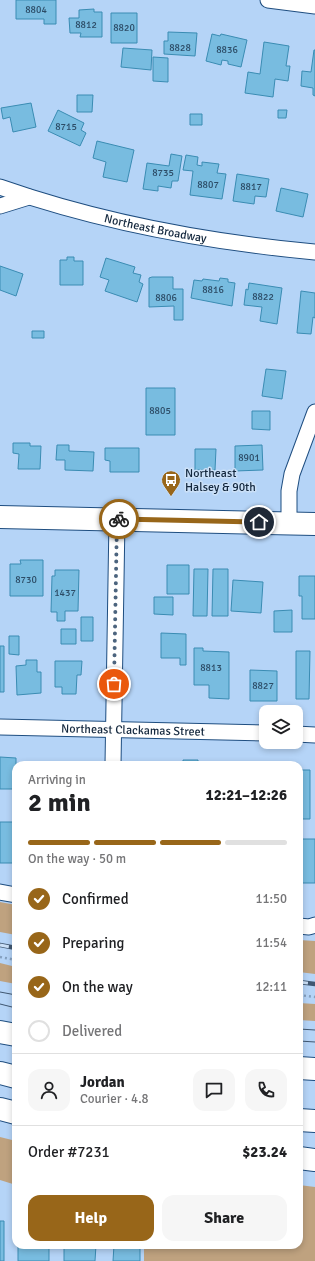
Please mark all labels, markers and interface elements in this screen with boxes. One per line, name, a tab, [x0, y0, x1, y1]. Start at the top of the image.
house number: 8804	[25, 4, 47, 16]
house number: 8812	[75, 19, 97, 31]
house number: 8820	[113, 22, 135, 34]
house number: 8828	[169, 42, 191, 54]
house number: 8836	[216, 44, 238, 56]
house number: 8715	[55, 121, 77, 133]
house number: 8735	[152, 167, 174, 179]
house number: 8807	[197, 179, 219, 191]
house number: 8817	[240, 181, 262, 193]
street label: Northeast Broadway	[103, 211, 208, 246]
house number: 8816	[202, 284, 224, 296]
house number: 8822	[252, 291, 274, 303]
house number: 8806	[155, 292, 177, 304]
house number: 8805	[149, 405, 171, 417]
house number: 8901	[238, 452, 260, 464]
place label: Northeast Halsey & 90th	[185, 466, 256, 495]
bus stop icon: Northeast Halsey & 90th	[160, 469, 182, 497]
courier	[99, 499, 139, 539]
pin	[242, 505, 276, 539]
icon: bike	[108, 508, 130, 530]
icon: home	[248, 511, 270, 533]
house number: 8730	[15, 574, 37, 586]
house number: 1437	[54, 587, 76, 599]
house number: 8813	[200, 662, 222, 674]
pin	[97, 667, 131, 701]
icon: bag	[103, 673, 125, 695]
house number: 8827	[252, 680, 274, 692]
map controls	[259, 705, 303, 749]
button: layers	[259, 705, 303, 749]
street label: Northeast Clackamas Street	[61, 721, 205, 739]
text: Arriving in	[28, 772, 86, 788]
text: 12:21–12:26	[206, 786, 287, 804]
text: 2 min	[28, 787, 91, 819]
text: On the way · 50 m	[28, 851, 126, 867]
icon: check	[28, 888, 50, 910]
text: Confirmed	[62, 890, 129, 908]
text: 11:50	[255, 891, 287, 907]
icon: check	[28, 932, 50, 954]
text: Preparing	[62, 934, 125, 952]
text: 11:54	[255, 935, 287, 951]
icon: check	[28, 976, 50, 998]
text: On the way	[62, 978, 133, 996]
text: 12:11	[255, 979, 287, 995]
text: Delivered	[62, 1022, 122, 1040]
button: person	[28, 1069, 70, 1111]
button: chat	[193, 1069, 235, 1111]
button: phone	[245, 1069, 287, 1111]
text: Jordan	[80, 1073, 125, 1091]
text: Courier · 4.8	[80, 1091, 149, 1107]
text: Order #7231	[28, 1143, 110, 1161]
text: $23.24	[242, 1143, 287, 1161]
button: Help	[28, 1195, 154, 1241]
button: Share	[162, 1195, 287, 1241]

